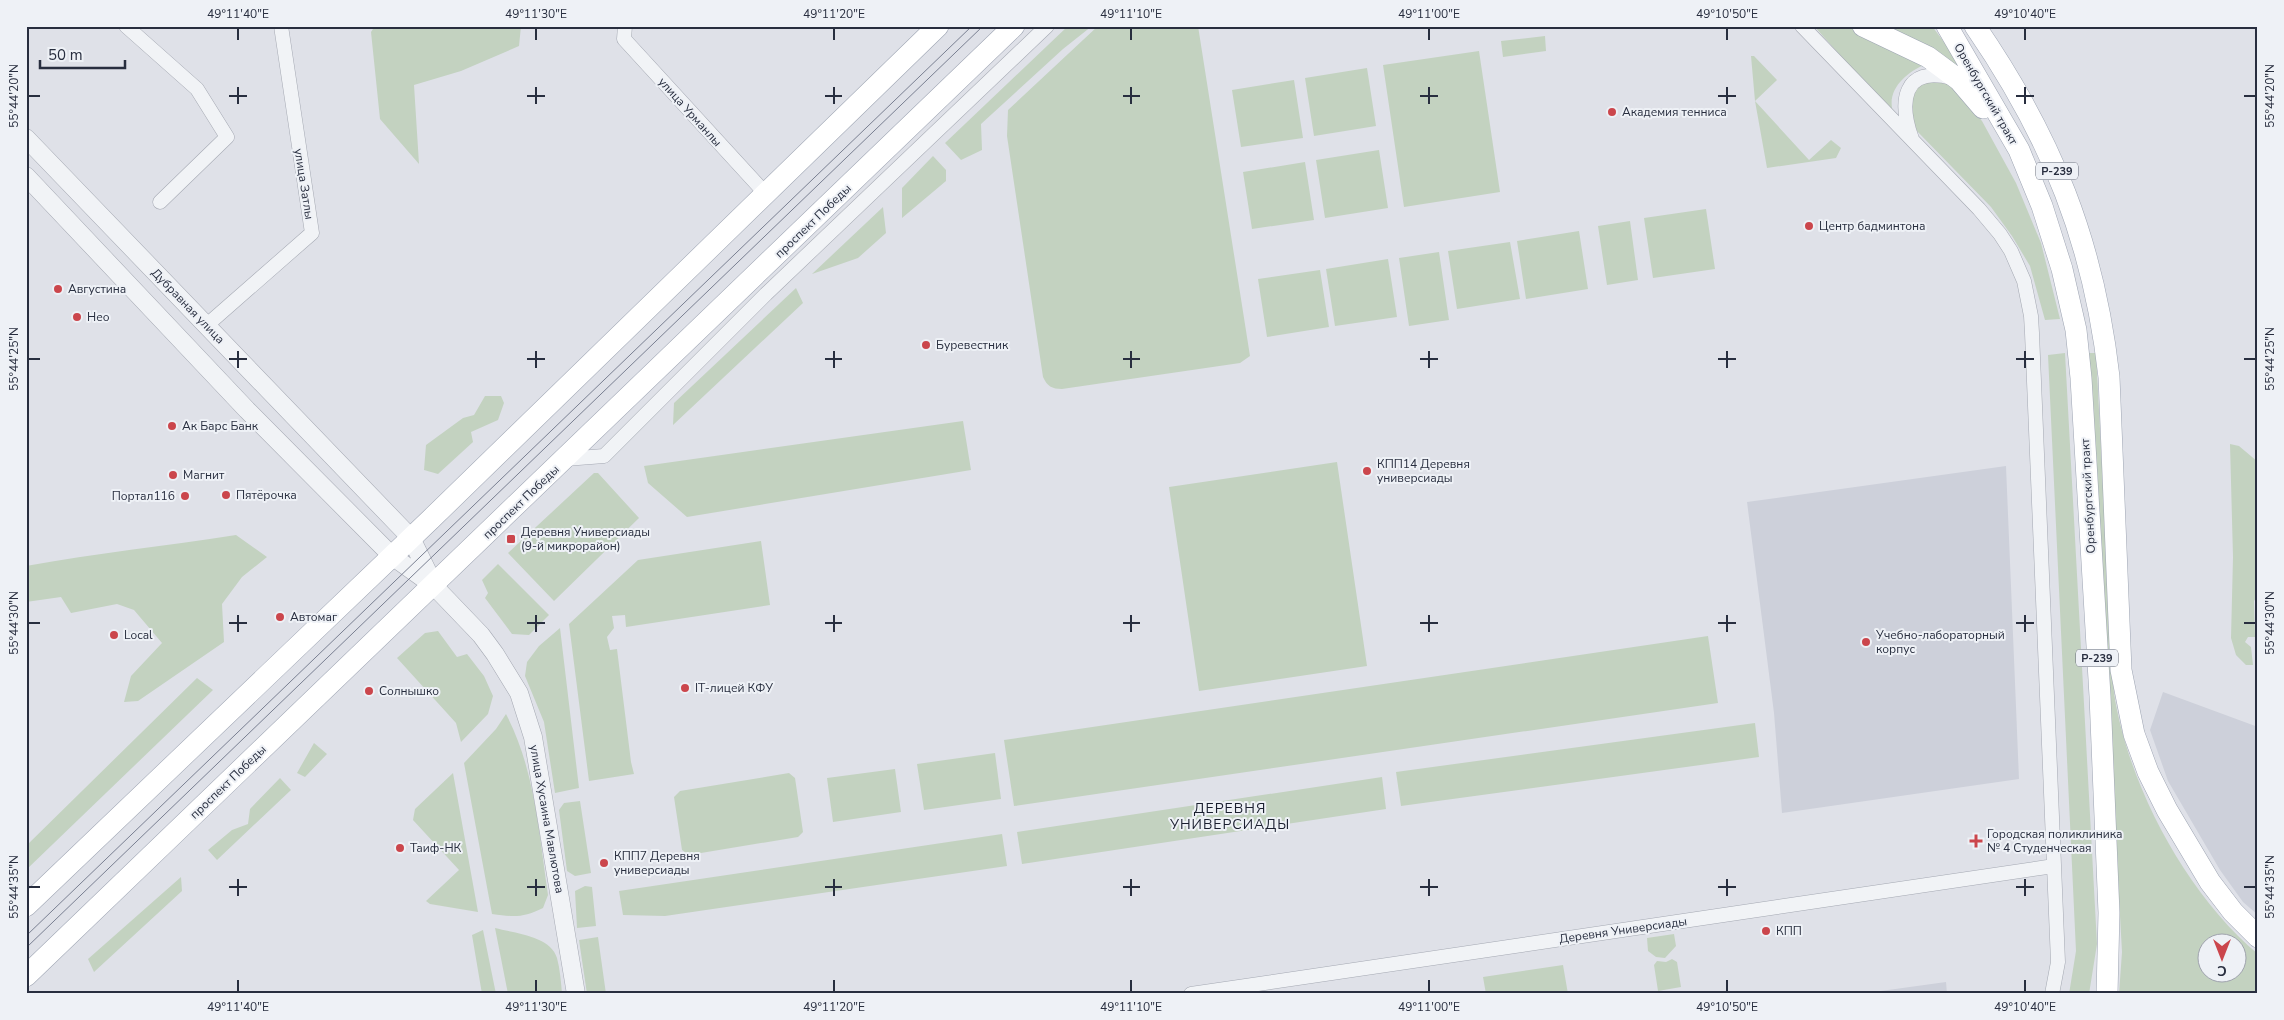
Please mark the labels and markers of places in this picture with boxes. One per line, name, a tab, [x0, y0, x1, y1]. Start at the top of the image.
place label: Академия тенниса	[1622, 104, 1727, 120]
marker: Академия тенниса	[1606, 106, 1618, 118]
place label: Центр бадминтона	[1819, 218, 1926, 234]
marker: Центр бадминтона	[1803, 220, 1815, 232]
place label: Августина	[68, 281, 126, 297]
marker: Августина	[52, 283, 64, 295]
place label: Нео	[87, 309, 110, 325]
marker: Нео	[71, 311, 83, 323]
place label: Буревестник	[936, 337, 1009, 353]
marker: Буревестник	[920, 339, 932, 351]
place label: Ак Барс Банк	[182, 418, 259, 434]
marker: Ак Барс Банк	[166, 420, 178, 432]
place label: КПП14 Деревня универсиады	[1377, 456, 1470, 486]
marker: КПП14 Деревня универсиады	[1361, 465, 1373, 477]
place label: Магнит	[183, 467, 225, 483]
marker: Магнит	[167, 469, 179, 481]
place label: Пятёрочка	[236, 487, 297, 503]
place label: Портал116	[112, 488, 175, 504]
marker: Пятёрочка	[220, 489, 232, 501]
marker: Портал116	[179, 490, 191, 502]
place label: Деревня Универсиады (9-й микрорайон)	[521, 524, 650, 554]
marker: Деревня Универсиады (9-й микрорайон)	[505, 533, 517, 545]
place label: Автомаг	[290, 609, 338, 625]
marker: Автомаг	[274, 611, 286, 623]
place label: Local	[124, 627, 153, 643]
place label: Учебно-лабораторный корпус	[1875, 627, 2005, 657]
marker: Local	[108, 629, 120, 641]
marker: Учебно-лабораторный корпус	[1860, 636, 1872, 648]
place label: IT-лицей КФУ	[695, 680, 773, 696]
marker: IT-лицей КФУ	[679, 682, 691, 694]
place label: Солнышко	[379, 683, 439, 699]
marker: Солнышко	[363, 685, 375, 697]
place label: Городская поликлиника № 4 Студенческая	[1987, 826, 2123, 856]
marker: Городская поликлиника № 4 Студенческая	[1969, 834, 1983, 848]
place label: Таиф-НК	[410, 840, 462, 856]
marker: Таиф-НК	[394, 842, 406, 854]
place label: КПП7 Деревня универсиады	[614, 848, 700, 878]
marker: КПП7 Деревня универсиады	[598, 857, 610, 869]
place label: КПП	[1776, 923, 1802, 939]
marker: КПП	[1760, 925, 1772, 937]

